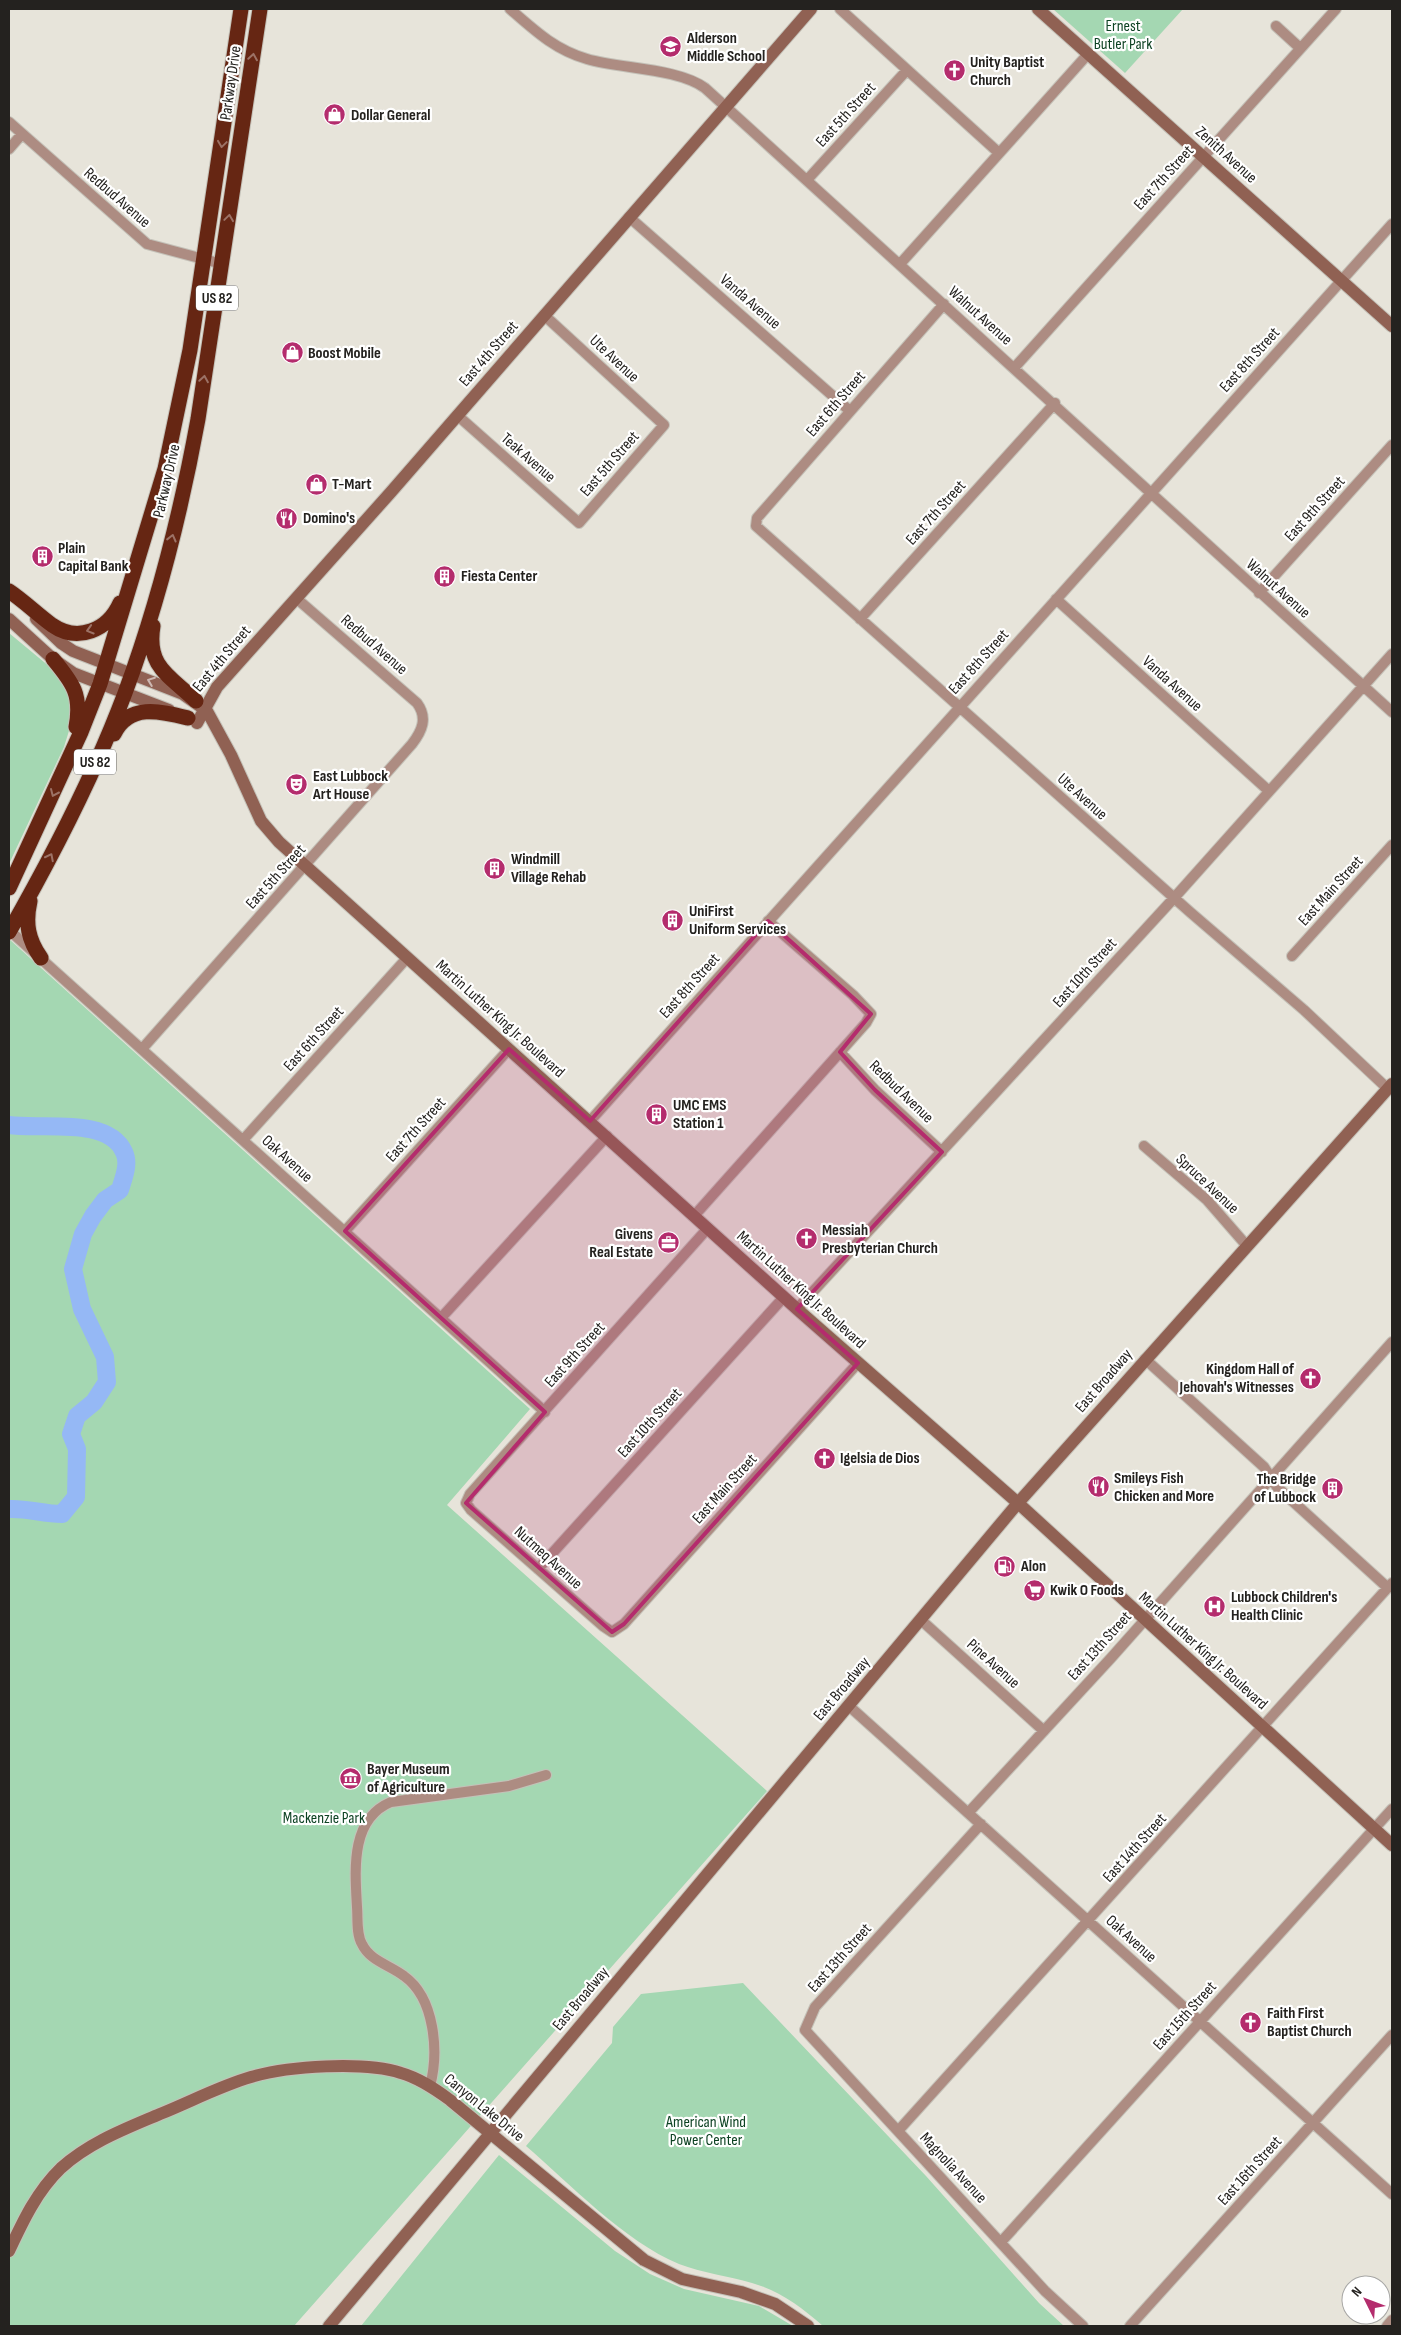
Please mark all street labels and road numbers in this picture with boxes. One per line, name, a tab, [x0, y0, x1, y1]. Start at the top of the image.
street label: Parkway Drive	[216, 45, 246, 121]
street label: East 5th Street	[812, 79, 880, 151]
street label: Zenith Avenue	[1191, 123, 1261, 187]
street label: East 7th Street	[1130, 142, 1198, 214]
street label: Redbud Avenue	[80, 164, 154, 232]
street label: Vanda Avenue	[716, 270, 784, 334]
street label: Walnut Avenue	[944, 282, 1016, 350]
road number: US 82	[196, 286, 238, 310]
street label: East 4th Street	[455, 317, 523, 391]
street label: East 8th Street	[1216, 324, 1284, 396]
street label: Ute Avenue	[585, 331, 643, 387]
street label: East 6th Street	[802, 367, 870, 441]
street label: East 5th Street	[577, 427, 644, 500]
street label: Teak Avenue	[497, 429, 559, 487]
street label: Parkway Drive	[149, 442, 185, 520]
street label: East 9th Street	[1281, 472, 1349, 545]
street label: East 7th Street	[902, 477, 970, 549]
street label: Walnut Avenue	[1242, 555, 1314, 623]
street label: Redbud Avenue	[337, 611, 411, 679]
street label: East 4th Street	[189, 622, 255, 696]
street label: East 8th Street	[945, 626, 1013, 698]
street label: Vanda Avenue	[1138, 652, 1206, 716]
road number: US 82	[74, 750, 116, 774]
street label: Ute Avenue	[1053, 770, 1111, 824]
street label: East 5th Street	[242, 841, 310, 913]
street label: East Main Street	[1295, 852, 1367, 930]
street label: East 10th Street	[1049, 934, 1121, 1011]
street label: East 8th Street	[656, 950, 724, 1022]
street label: Martin Luther King Jr. Boulevard	[432, 956, 568, 1082]
street label: East 6th Street	[280, 1003, 348, 1075]
street label: Redbud Avenue	[865, 1057, 937, 1127]
street label: East 7th Street	[382, 1094, 450, 1166]
street label: Oak Avenue	[258, 1131, 316, 1187]
street label: Spruce Avenue	[1172, 1150, 1242, 1218]
street label: Martin Luther King Jr. Boulevard	[733, 1227, 869, 1353]
street label: East 9th Street	[541, 1318, 609, 1391]
street label: East Broadway	[1071, 1345, 1137, 1417]
street label: East 10th Street	[614, 1384, 686, 1461]
street label: East Main Street	[689, 1450, 761, 1528]
street label: Nutmeq Avenue	[510, 1523, 586, 1593]
street label: Martin Luther King Jr. Boulevard	[1135, 1588, 1271, 1714]
street label: East 13th Street	[1064, 1608, 1136, 1684]
street label: Pine Avenue	[963, 1635, 1023, 1693]
street label: East Broadway	[810, 1653, 874, 1725]
street label: East 14th Street	[1099, 1810, 1171, 1886]
street label: Oak Avenue	[1102, 1911, 1160, 1967]
street label: East 13th Street	[804, 1920, 876, 1996]
street label: East Broadway	[549, 1963, 613, 2035]
street label: East 15th Street	[1149, 1978, 1221, 2054]
street label: Canyon Lake Drive	[440, 2070, 528, 2146]
street label: Magnolia Avenue	[915, 2129, 991, 2207]
street label: East 16th Street	[1214, 2132, 1286, 2209]

